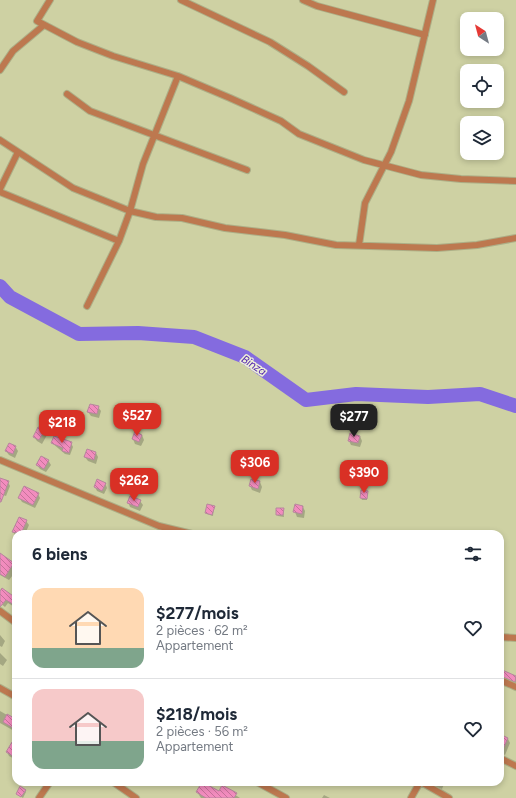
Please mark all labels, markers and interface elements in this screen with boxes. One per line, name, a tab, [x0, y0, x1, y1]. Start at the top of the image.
north arrow	[460, 12, 504, 56]
map controls	[460, 12, 504, 160]
button: locate	[460, 64, 504, 108]
button: layers	[460, 116, 504, 160]
water label: Binza	[239, 353, 269, 379]
pin: $527	[113, 403, 161, 437]
pin: $277	[330, 404, 378, 438]
text: $527	[122, 408, 152, 423]
text: $277	[339, 409, 369, 424]
pin: $218	[38, 410, 86, 444]
text: $218	[48, 415, 76, 430]
pin: $306	[231, 450, 279, 484]
text: $306	[240, 455, 270, 470]
pin: $390	[340, 460, 388, 494]
text: $390	[349, 465, 379, 480]
pin: $262	[110, 468, 158, 502]
text: $262	[119, 473, 149, 488]
icon: filters	[462, 543, 484, 565]
text: 6 biens	[32, 544, 88, 564]
text: $277/mois	[156, 603, 239, 623]
icon: home	[64, 604, 112, 652]
icon: heart	[462, 617, 484, 639]
text: 2 pièces · 62 m²	[156, 623, 248, 638]
text: Appartement	[156, 638, 234, 653]
text: $218/mois	[156, 704, 237, 724]
icon: home	[64, 705, 112, 753]
icon: heart	[462, 718, 484, 740]
text: 2 pièces · 56 m²	[156, 724, 248, 739]
text: Appartement	[156, 739, 234, 754]

